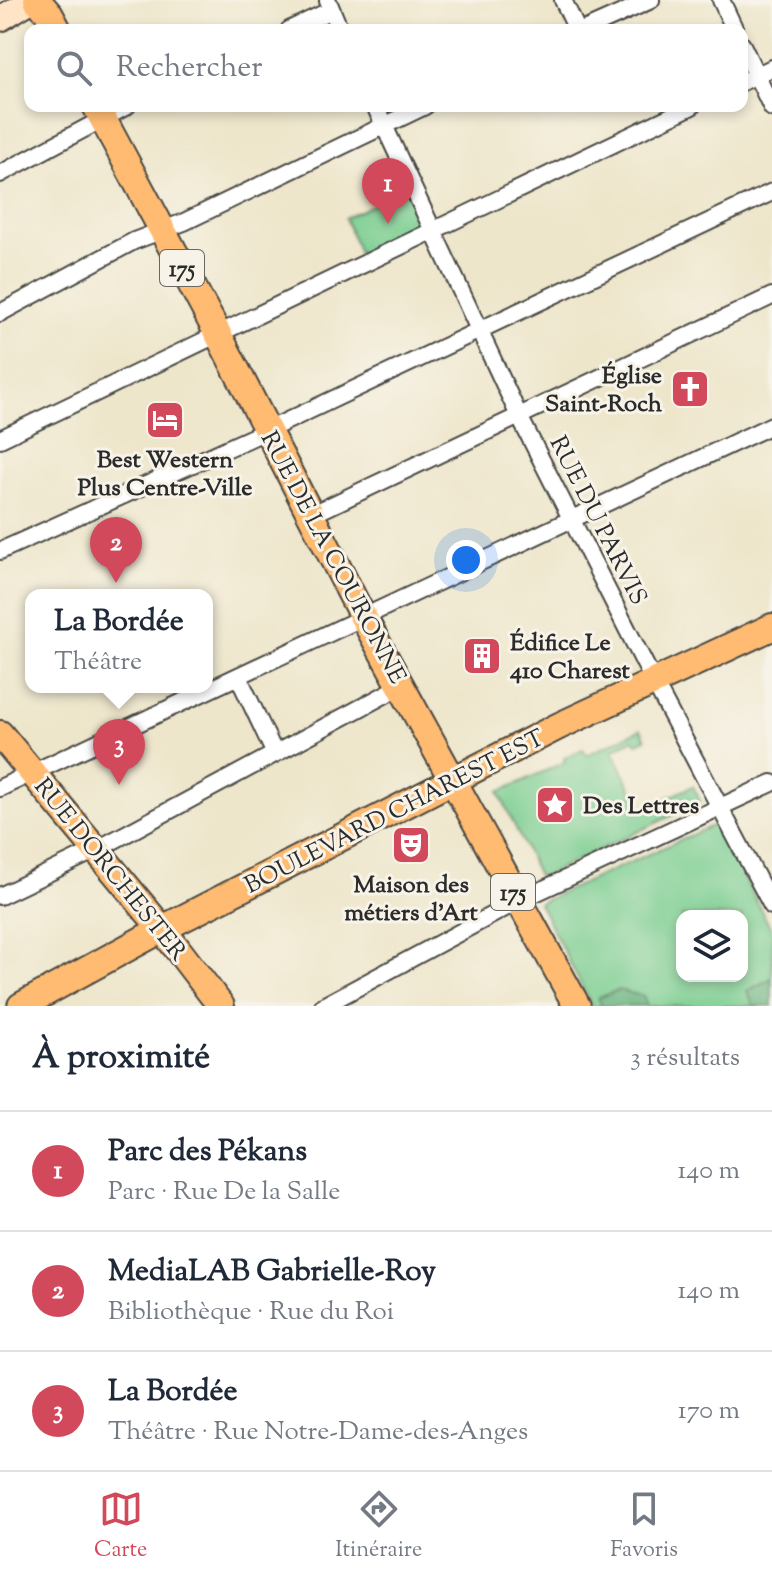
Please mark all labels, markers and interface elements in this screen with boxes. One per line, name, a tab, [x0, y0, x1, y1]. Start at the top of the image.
search box	[24, 24, 748, 112]
icon: search	[52, 46, 96, 90]
text: Rechercher	[116, 47, 263, 90]
pin: 1	[362, 158, 414, 224]
road number: 175	[160, 250, 204, 286]
place label: Église Saint-Roch	[545, 360, 663, 422]
church icon: Église Saint-Roch	[669, 368, 711, 410]
hotel icon: Best Western Plus Centre-Ville	[144, 399, 186, 441]
street label: RUE DE LA COURONNE	[251, 426, 414, 691]
street label: RUE DU PARVIS	[540, 431, 654, 611]
place label: Best Western Plus Centre-Ville	[78, 444, 252, 506]
pin: 2	[90, 517, 142, 583]
your location	[446, 540, 486, 580]
popup	[25, 589, 213, 693]
text: La Bordée	[54, 601, 184, 644]
place label: Édifice Le 410 Charest	[509, 627, 631, 689]
building icon: Édifice Le 410 Charest	[461, 635, 503, 677]
text: Théâtre	[54, 644, 142, 681]
pin: 3	[93, 719, 145, 785]
street label: BOULEVARD CHAREST EST	[239, 722, 551, 903]
street label: RUE DORCHESTER	[25, 771, 194, 970]
place icon: Des Lettres	[534, 784, 576, 826]
place label: Des Lettres	[583, 790, 699, 824]
theatre icon: Maison des métiers d'Art	[390, 824, 432, 866]
place label: Maison des métiers d'Art	[344, 869, 479, 931]
road number: 175	[491, 874, 535, 910]
map controls	[676, 910, 748, 982]
button: layers	[676, 910, 748, 982]
text: À proximité	[32, 1034, 210, 1083]
text: 3 résultats	[630, 1040, 740, 1077]
text: Parc des Pékans	[108, 1131, 307, 1174]
text: 1	[54, 1153, 62, 1190]
text: 140 m	[677, 1153, 740, 1190]
text: Parc · Rue De la Salle	[108, 1174, 340, 1211]
text: MediaLAB Gabrielle-Roy	[108, 1251, 436, 1294]
text: 2	[52, 1273, 64, 1310]
text: 140 m	[677, 1273, 740, 1310]
text: Bibliothèque · Rue du Roi	[108, 1294, 394, 1331]
text: La Bordée	[108, 1371, 237, 1414]
text: 3	[53, 1393, 63, 1430]
text: 170 m	[678, 1393, 740, 1430]
text: Théâtre · Rue Notre-Dame-des-Anges	[108, 1414, 528, 1451]
tab: Carte	[94, 1487, 147, 1567]
tab: Itinéraire	[335, 1487, 422, 1567]
tab: Favoris	[610, 1487, 678, 1567]

